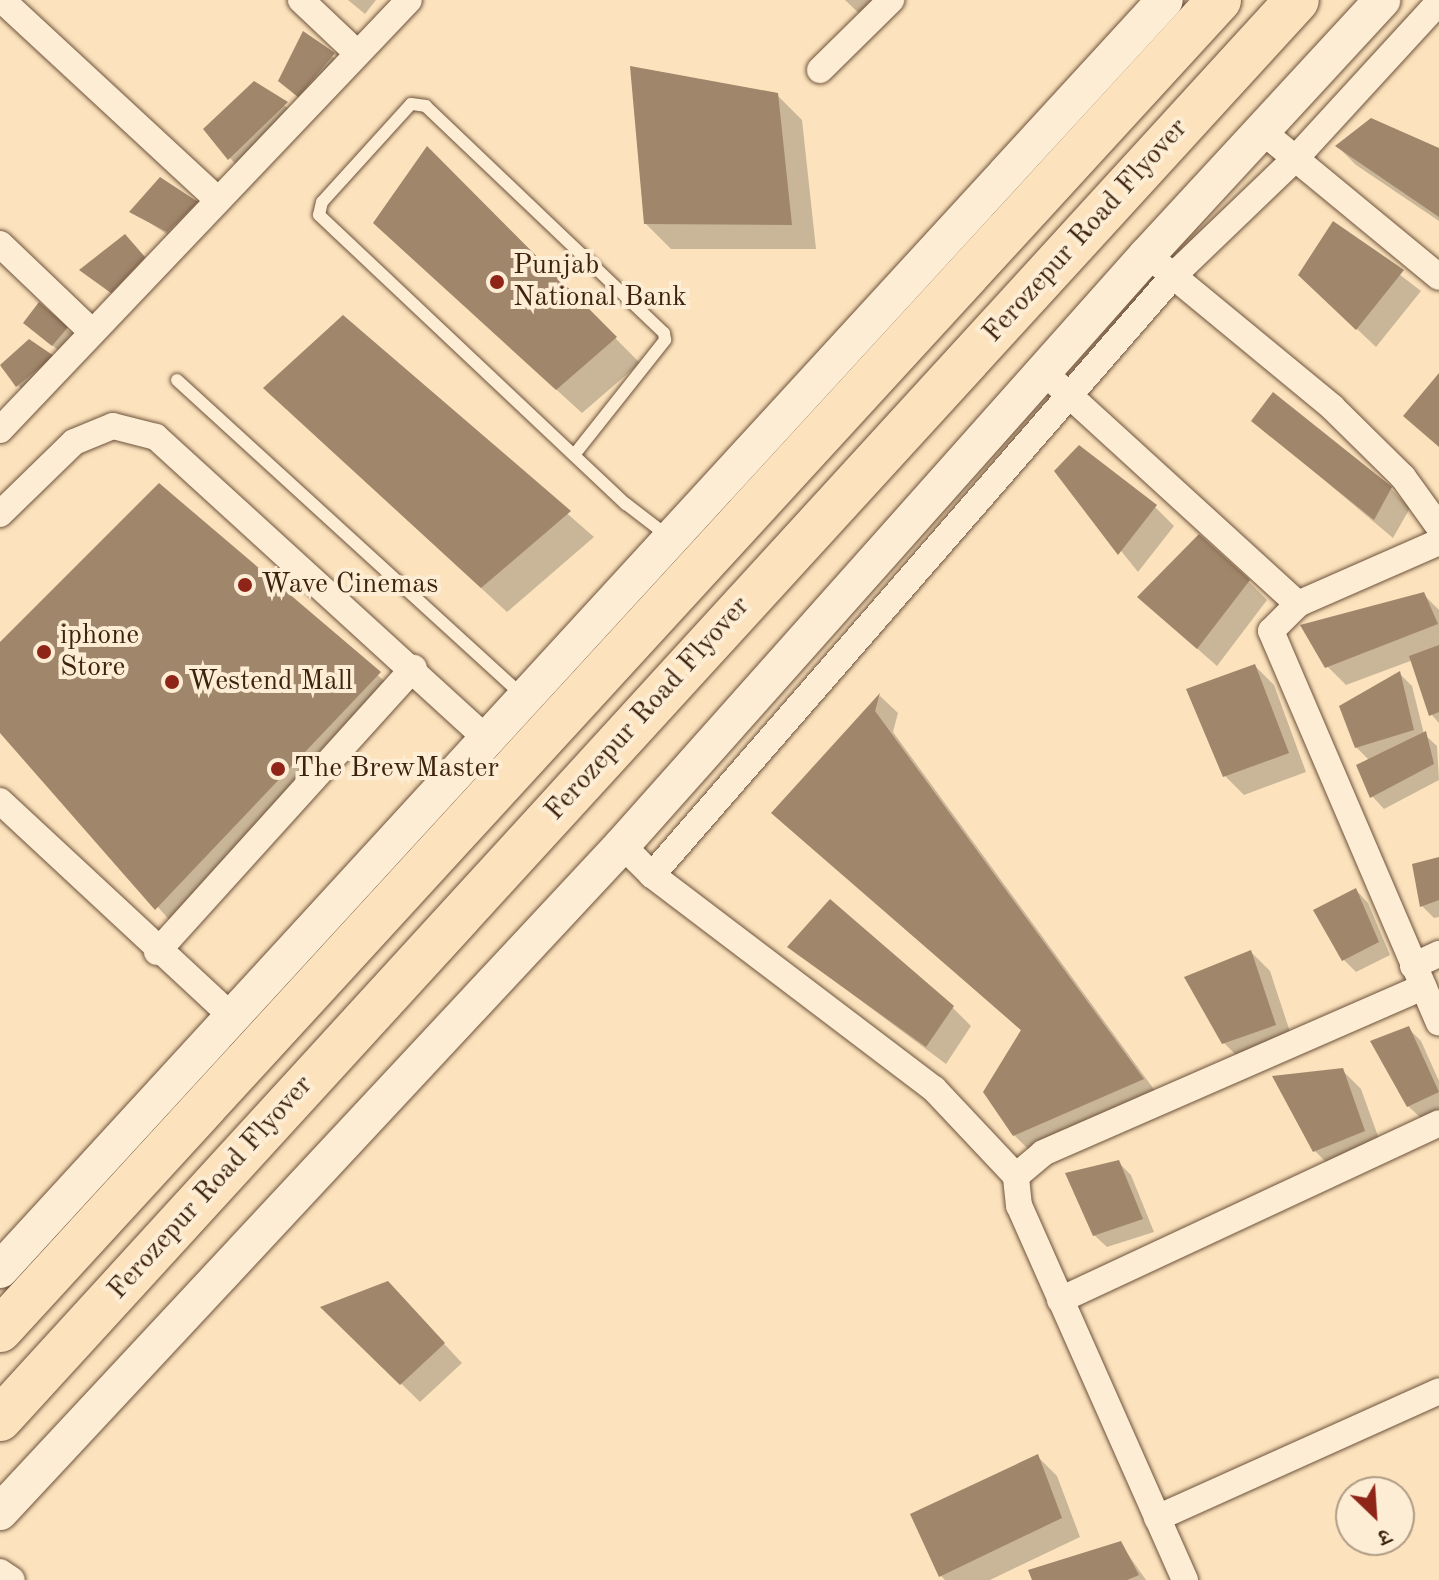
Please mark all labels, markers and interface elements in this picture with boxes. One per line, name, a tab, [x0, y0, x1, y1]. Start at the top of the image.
street label: Ferozepur Road Flyover	[977, 112, 1195, 350]
place label: Punjab National Bank	[513, 249, 687, 315]
marker: Punjab National Bank	[488, 273, 506, 291]
place label: Wave Cinemas	[261, 568, 438, 602]
marker: Wave Cinemas	[236, 576, 254, 594]
street label: Ferozepur Road Flyover	[539, 590, 757, 828]
place label: iphone Store	[60, 619, 139, 685]
marker: iphone Store	[35, 643, 53, 661]
place label: Westend Mall	[188, 665, 353, 699]
marker: Westend Mall	[163, 673, 181, 691]
place label: The BrewMaster	[294, 752, 499, 786]
marker: The BrewMaster	[269, 760, 287, 778]
street label: Ferozepur Road Flyover	[102, 1069, 320, 1307]
north arrow	[1335, 1476, 1415, 1556]
text: उ	[1375, 1524, 1394, 1548]

